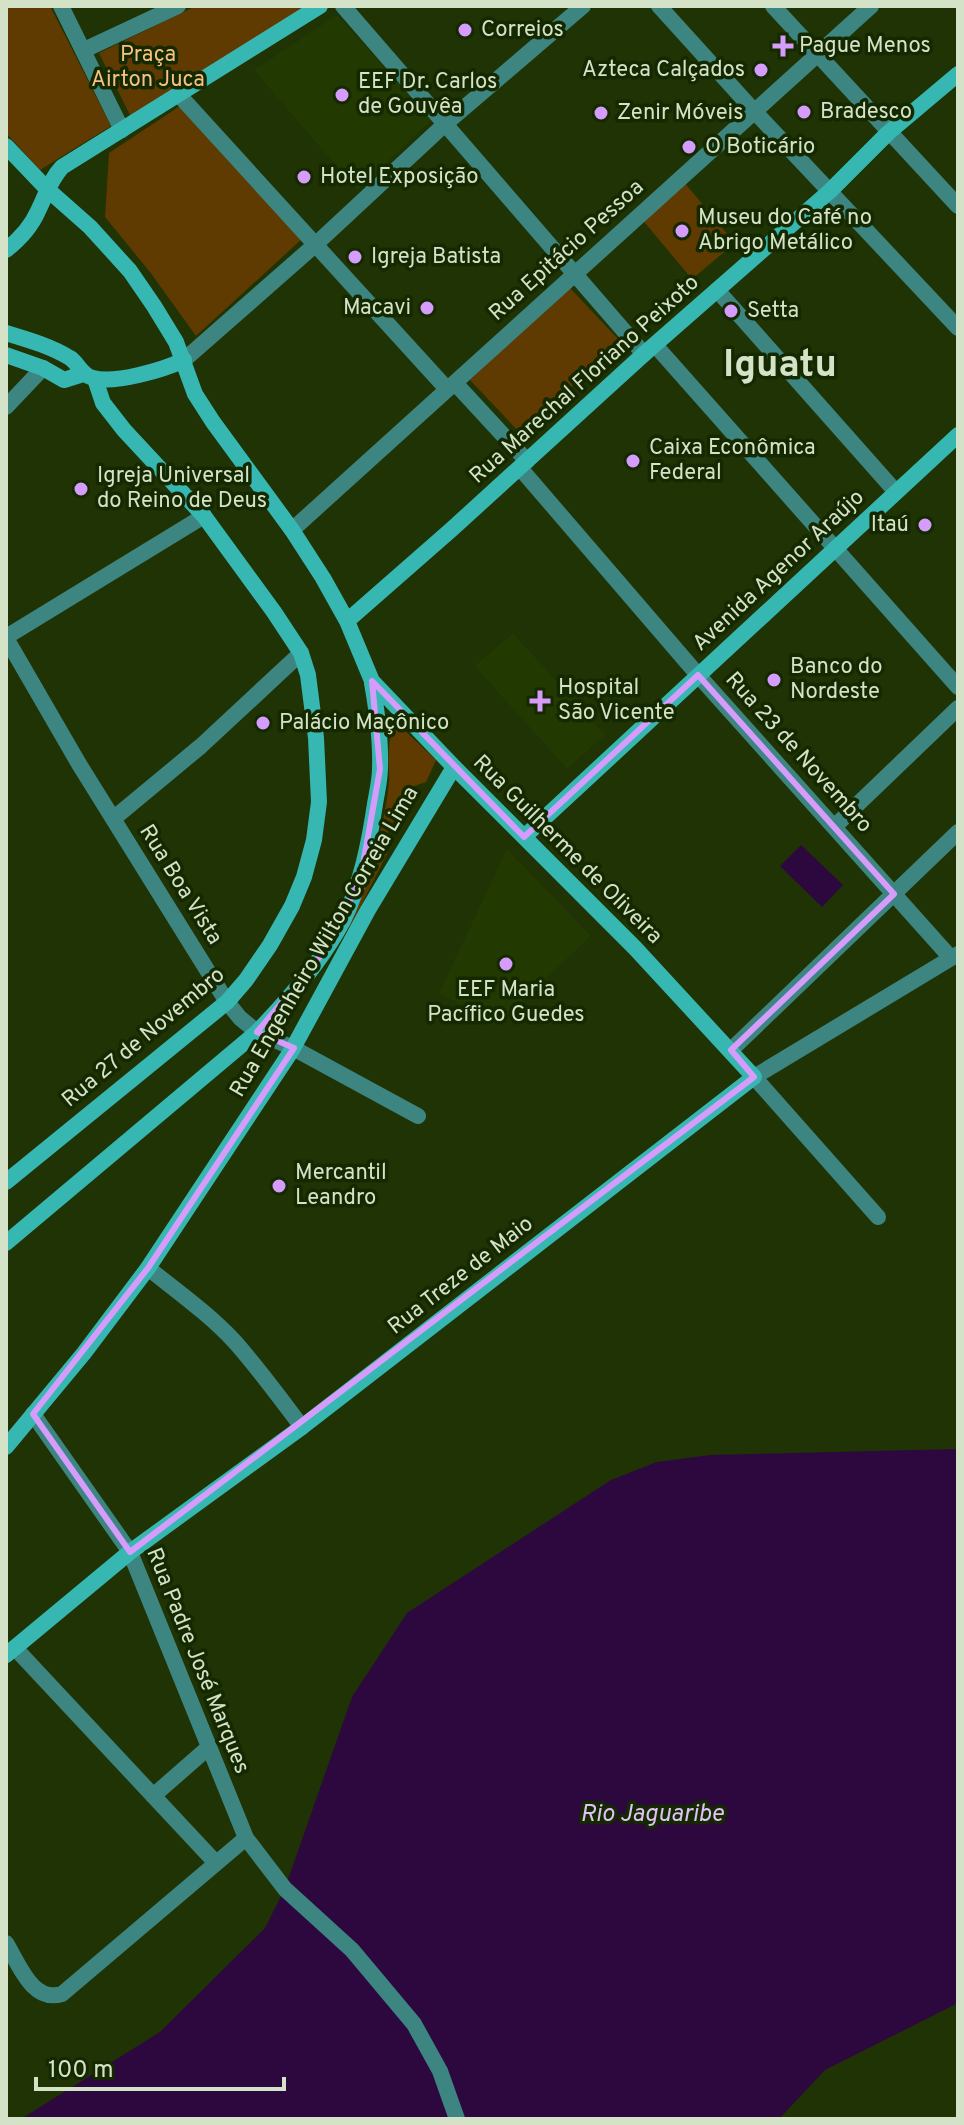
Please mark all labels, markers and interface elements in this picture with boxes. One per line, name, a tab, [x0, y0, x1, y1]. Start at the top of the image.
place label: Correios	[481, 17, 564, 44]
marker: Correios	[456, 21, 474, 39]
place label: Pague Menos	[799, 33, 931, 60]
marker: Pague Menos	[774, 37, 792, 55]
park label: Praça Airton Juca	[91, 42, 205, 94]
place label: Azteca Calçados	[582, 57, 745, 84]
marker: Azteca Calçados	[752, 61, 770, 79]
place label: EEF Dr. Carlos de Gouvêa	[358, 69, 497, 121]
marker: EEF Dr. Carlos de Gouvêa	[333, 86, 351, 104]
place label: Bradesco	[820, 99, 912, 126]
place label: Zenir Móveis	[617, 100, 744, 127]
marker: Bradesco	[795, 103, 813, 121]
marker: Zenir Móveis	[592, 104, 610, 122]
place label: O Boticário	[705, 134, 815, 161]
marker: O Boticário	[680, 138, 698, 156]
place label: Hotel Exposição	[320, 164, 478, 191]
marker: Hotel Exposição	[295, 168, 313, 186]
street label: Rua Epitácio Pessoa	[484, 174, 650, 328]
place label: Museu do Café no Abrigo Metálico	[698, 205, 872, 257]
marker: Museu do Café no Abrigo Metálico	[673, 222, 691, 240]
place label: Igreja Batista	[371, 244, 501, 271]
marker: Igreja Batista	[346, 248, 364, 266]
street label: Rua Marechal Floriano Peixoto	[465, 270, 705, 490]
place label: Macavi	[343, 295, 411, 322]
place label: Setta	[747, 298, 799, 325]
marker: Macavi	[418, 299, 436, 317]
marker: Setta	[722, 302, 740, 320]
district label: Iguatu	[723, 342, 837, 391]
place label: Caixa Econômica Federal	[649, 435, 816, 487]
marker: Caixa Econômica Federal	[624, 452, 642, 470]
place label: Igreja Universal do Reino de Deus	[97, 463, 267, 515]
marker: Igreja Universal do Reino de Deus	[72, 480, 90, 498]
street label: Avenida Agenor Araújo	[688, 484, 870, 658]
place label: Itaú	[871, 512, 909, 539]
marker: Itaú	[916, 516, 934, 534]
place label: Banco do Nordeste	[790, 654, 882, 706]
street label: Rua 23 de Novembro	[719, 667, 877, 839]
marker: Banco do Nordeste	[765, 671, 783, 689]
place label: Hospital São Vicente	[558, 675, 674, 727]
marker: Hospital São Vicente	[529, 690, 551, 712]
place label: Palácio Maçônico	[279, 710, 449, 737]
marker: Palácio Maçônico	[254, 714, 272, 732]
street label: Rua Guilherme de Oliveira	[467, 750, 667, 950]
street label: Rua Engenheiro Wilton Correia Lima	[225, 782, 425, 1102]
street label: Rua Boa Vista	[132, 820, 228, 950]
marker: EEF Maria Pacífico Guedes	[497, 955, 515, 973]
street label: Rua 27 de Novembro	[57, 962, 231, 1114]
place label: EEF Maria Pacífico Guedes	[427, 977, 585, 1029]
place label: Mercantil Leandro	[295, 1160, 387, 1212]
marker: Mercantil Leandro	[270, 1177, 288, 1195]
street label: Rua Treze de Maio	[383, 1211, 539, 1341]
street label: Rua Padre José Marques	[139, 1544, 255, 1778]
water label: Rio Jaguaribe	[580, 1800, 724, 1830]
scale bar	[36, 2041, 284, 2091]
text: 100 m	[48, 2056, 114, 2086]

